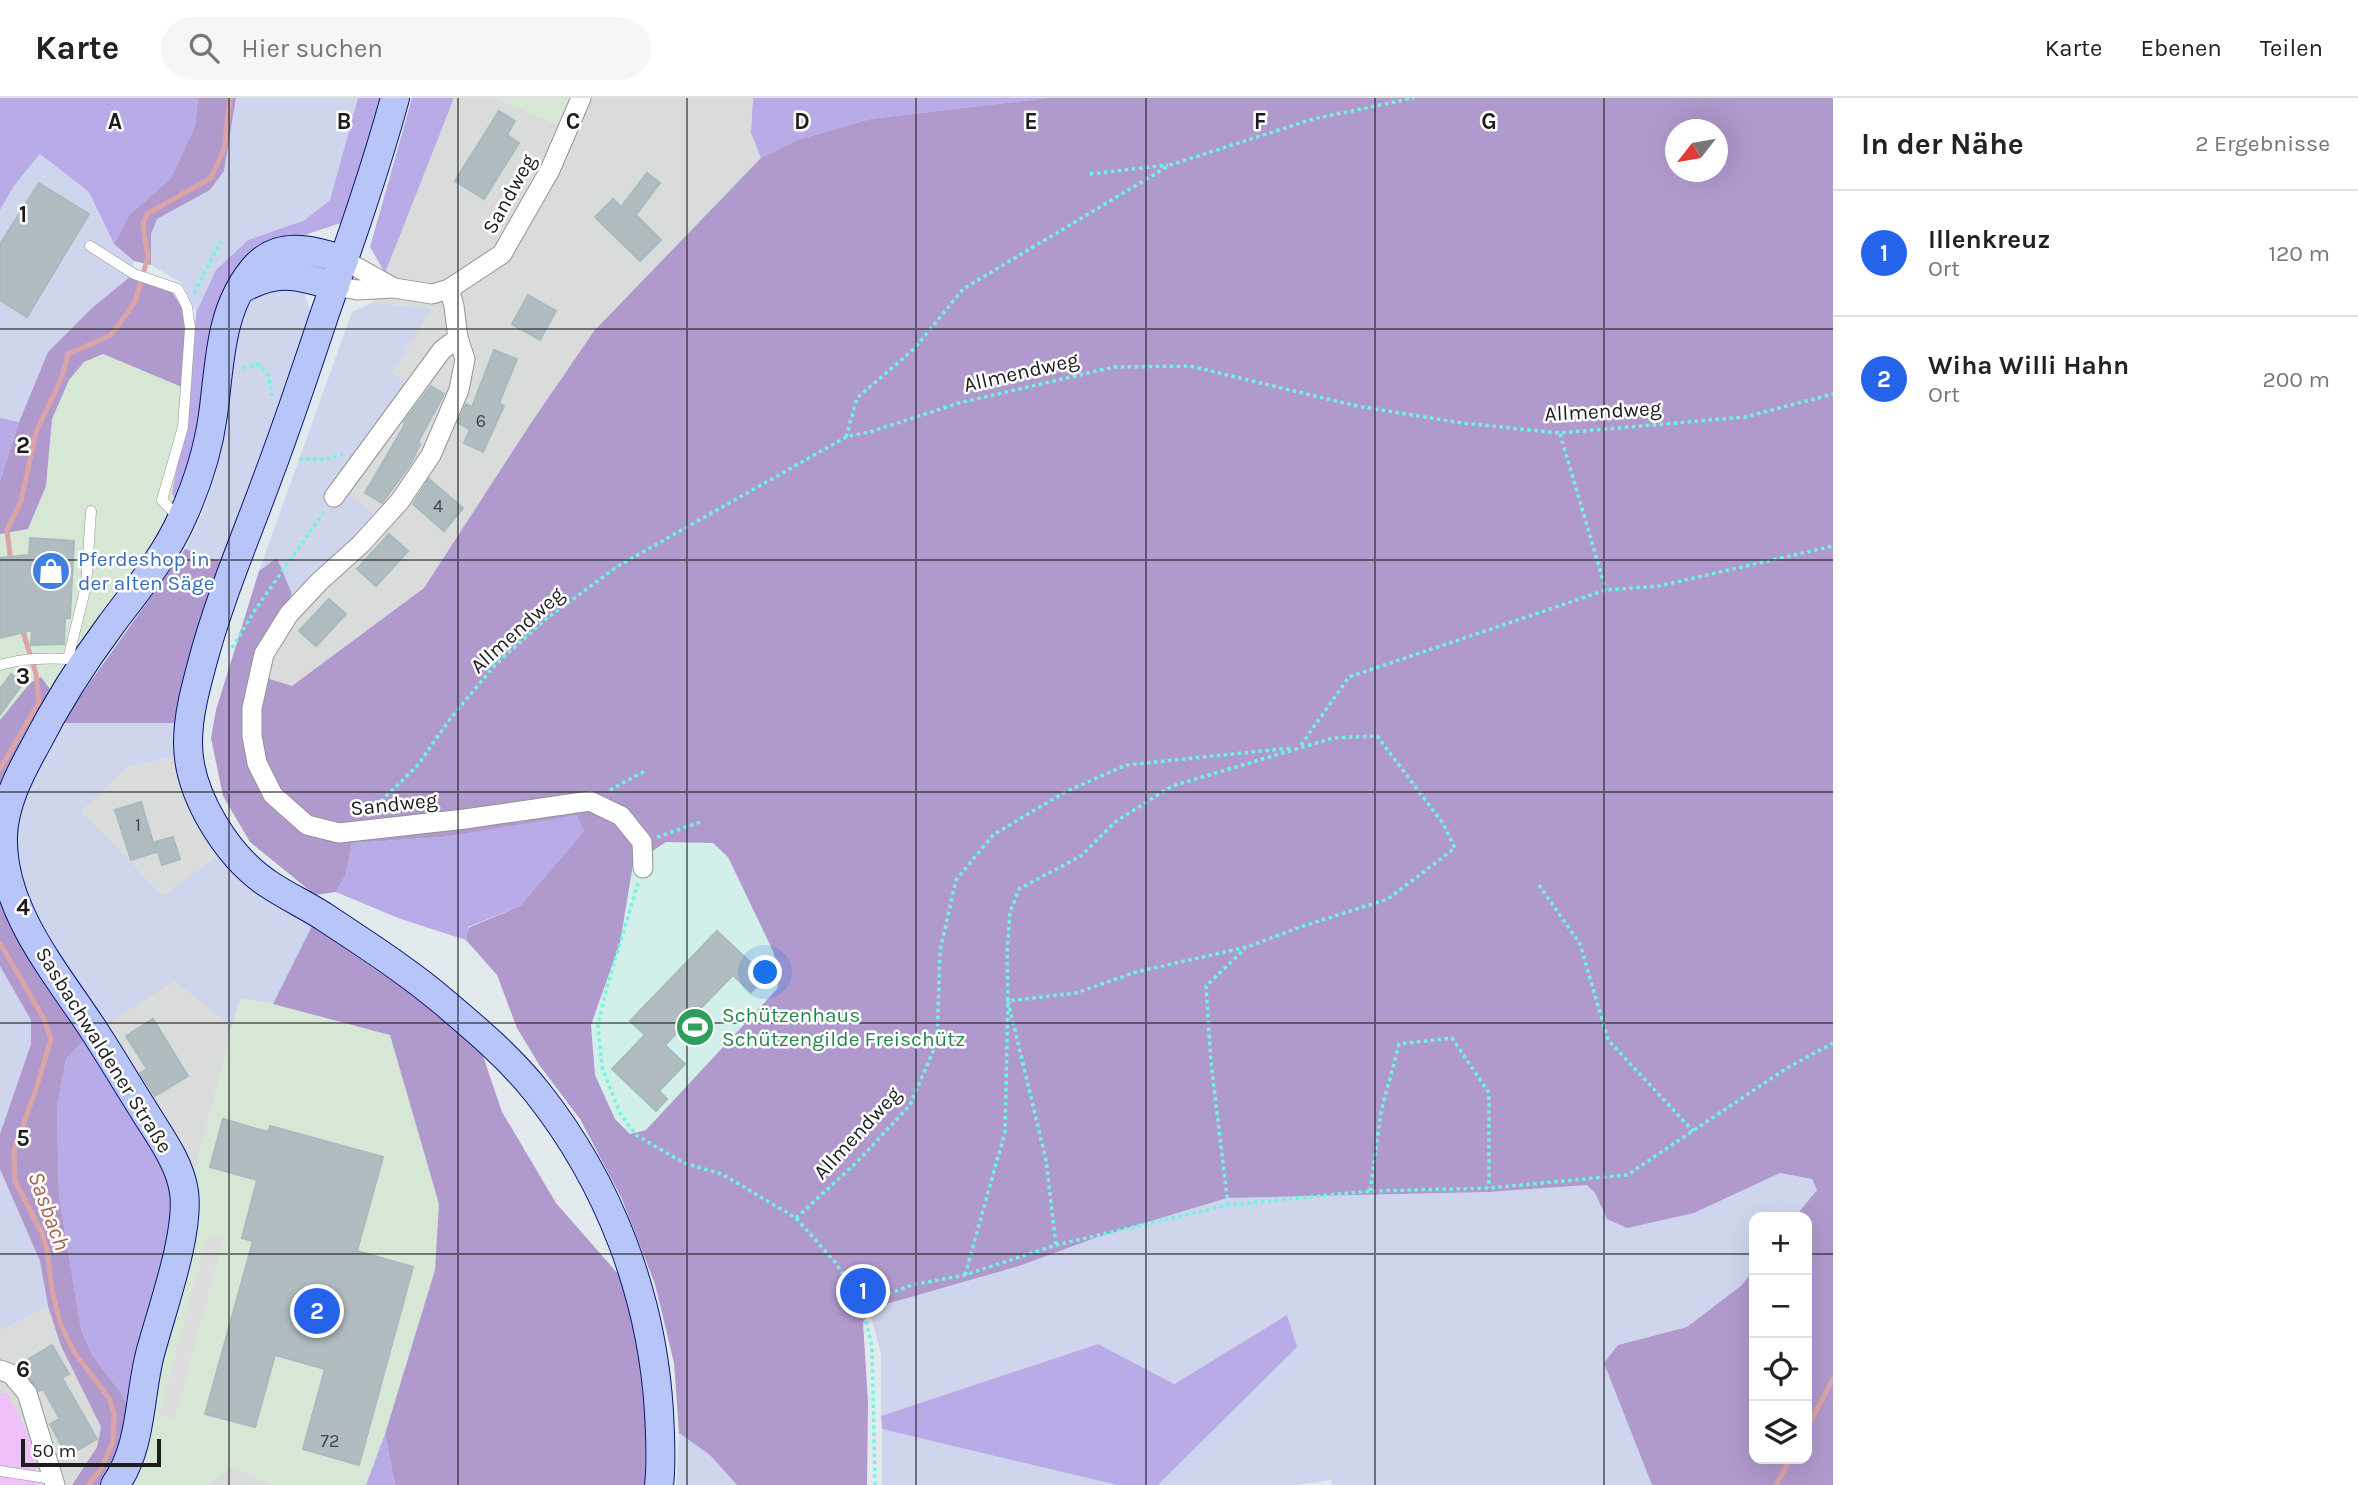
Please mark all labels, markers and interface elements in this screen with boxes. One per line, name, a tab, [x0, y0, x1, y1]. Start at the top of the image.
search box	[161, 17, 651, 80]
text: Karte	[35, 29, 119, 67]
icon: search	[185, 29, 223, 67]
text: Hier suchen	[241, 33, 383, 64]
text: Karte	[2045, 34, 2102, 62]
text: Ebenen	[2140, 34, 2222, 62]
text: Teilen	[2260, 34, 2323, 62]
text: A	[108, 108, 122, 135]
text: B	[337, 108, 351, 135]
text: C	[566, 108, 580, 135]
text: D	[794, 108, 810, 135]
text: E	[1024, 108, 1038, 135]
text: F	[1254, 108, 1266, 135]
text: G	[1481, 108, 1497, 135]
north arrow	[1665, 119, 1728, 182]
text: In der Nähe	[1861, 126, 2024, 162]
text: 2 Ergebnisse	[2195, 130, 2330, 157]
street label: Sandweg	[477, 150, 541, 238]
text: 1	[19, 201, 27, 228]
text: Illenkreuz	[1928, 224, 2050, 255]
text: 1	[1880, 240, 1888, 267]
text: 120 m	[2268, 240, 2330, 267]
text: Ort	[1928, 255, 1960, 282]
street label: Allmendweg	[961, 347, 1081, 397]
text: Wiha Willi Hahn	[1928, 350, 2129, 381]
text: 2	[1877, 366, 1891, 393]
text: 200 m	[2262, 366, 2330, 393]
text: Ort	[1928, 381, 1960, 408]
street label: Allmendweg	[1544, 396, 1662, 426]
house number: 6	[476, 410, 486, 432]
text: 2	[16, 432, 30, 459]
house number: 4	[433, 495, 443, 517]
place label: Pferdeshop in der alten Säge	[78, 547, 214, 595]
shop icon: Pferdeshop in der alten Säge	[30, 550, 72, 592]
street label: Allmendweg	[465, 582, 569, 678]
text: 3	[16, 663, 30, 690]
street label: Sandweg	[349, 787, 439, 820]
house number: 1	[135, 814, 141, 836]
text: 4	[16, 894, 30, 921]
street label: Sasbachwaldener Straße	[31, 943, 177, 1157]
your location	[748, 955, 782, 989]
place label: Schützenhaus Schützengilde Freischütz	[722, 1003, 965, 1051]
sports icon: Schützenhaus Schützengilde Freischütz	[674, 1006, 716, 1048]
street label: Allmendweg	[808, 1082, 906, 1184]
text: 5	[16, 1125, 30, 1152]
water label: Sasbach	[22, 1168, 76, 1254]
map controls	[1749, 1212, 1812, 1464]
button: +	[1749, 1212, 1812, 1275]
pin: 1	[840, 1265, 886, 1317]
button: −	[1749, 1275, 1812, 1338]
pin: 2	[294, 1285, 340, 1337]
button: locate	[1749, 1338, 1812, 1401]
text: 6	[16, 1356, 30, 1383]
button: layers	[1749, 1401, 1812, 1464]
house number: 72	[321, 1430, 339, 1452]
scale bar	[21, 1436, 161, 1468]
text: 50 m	[32, 1440, 76, 1462]

